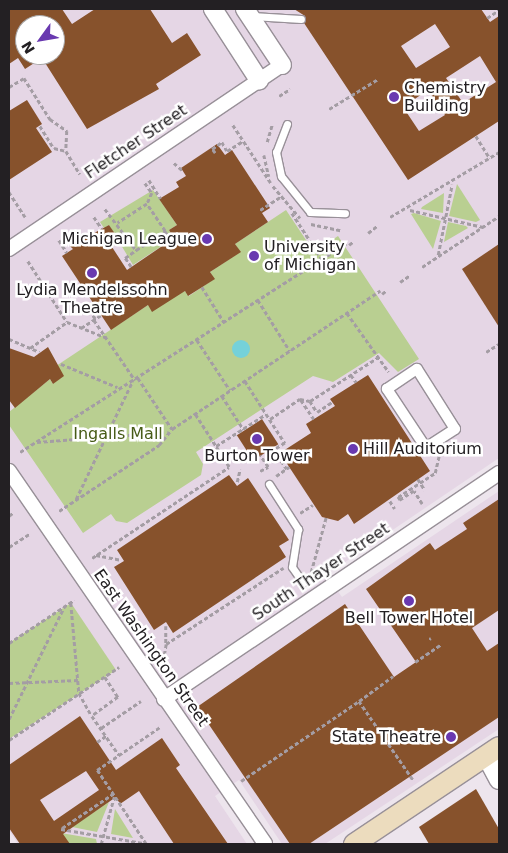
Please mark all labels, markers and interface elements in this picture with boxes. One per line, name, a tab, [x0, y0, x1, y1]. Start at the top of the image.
north arrow	[15, 15, 65, 65]
text: N	[18, 38, 38, 57]
place label: Chemistry Building	[404, 78, 486, 116]
marker: Chemistry Building	[388, 91, 400, 103]
street label: Fletcher Street	[81, 101, 191, 183]
place label: Michigan League	[62, 229, 197, 249]
marker: Michigan League	[201, 233, 213, 245]
place label: University of Michigan	[264, 237, 356, 275]
marker: University of Michigan	[248, 250, 260, 262]
marker: Lydia Mendelssohn Theatre	[86, 267, 98, 279]
place label: Lydia Mendelssohn Theatre	[16, 280, 168, 318]
park label: Ingalls Mall	[73, 424, 163, 444]
marker: Burton Tower	[251, 433, 263, 445]
place label: Hill Auditorium	[363, 439, 482, 459]
marker: Hill Auditorium	[347, 443, 359, 455]
place label: Burton Tower	[204, 446, 310, 466]
street label: South Thayer Street	[249, 519, 393, 625]
street label: East Washington Street	[89, 566, 213, 730]
marker: Bell Tower Hotel	[403, 595, 415, 607]
place label: Bell Tower Hotel	[345, 608, 473, 628]
place label: State Theatre	[332, 727, 441, 747]
marker: State Theatre	[445, 731, 457, 743]

